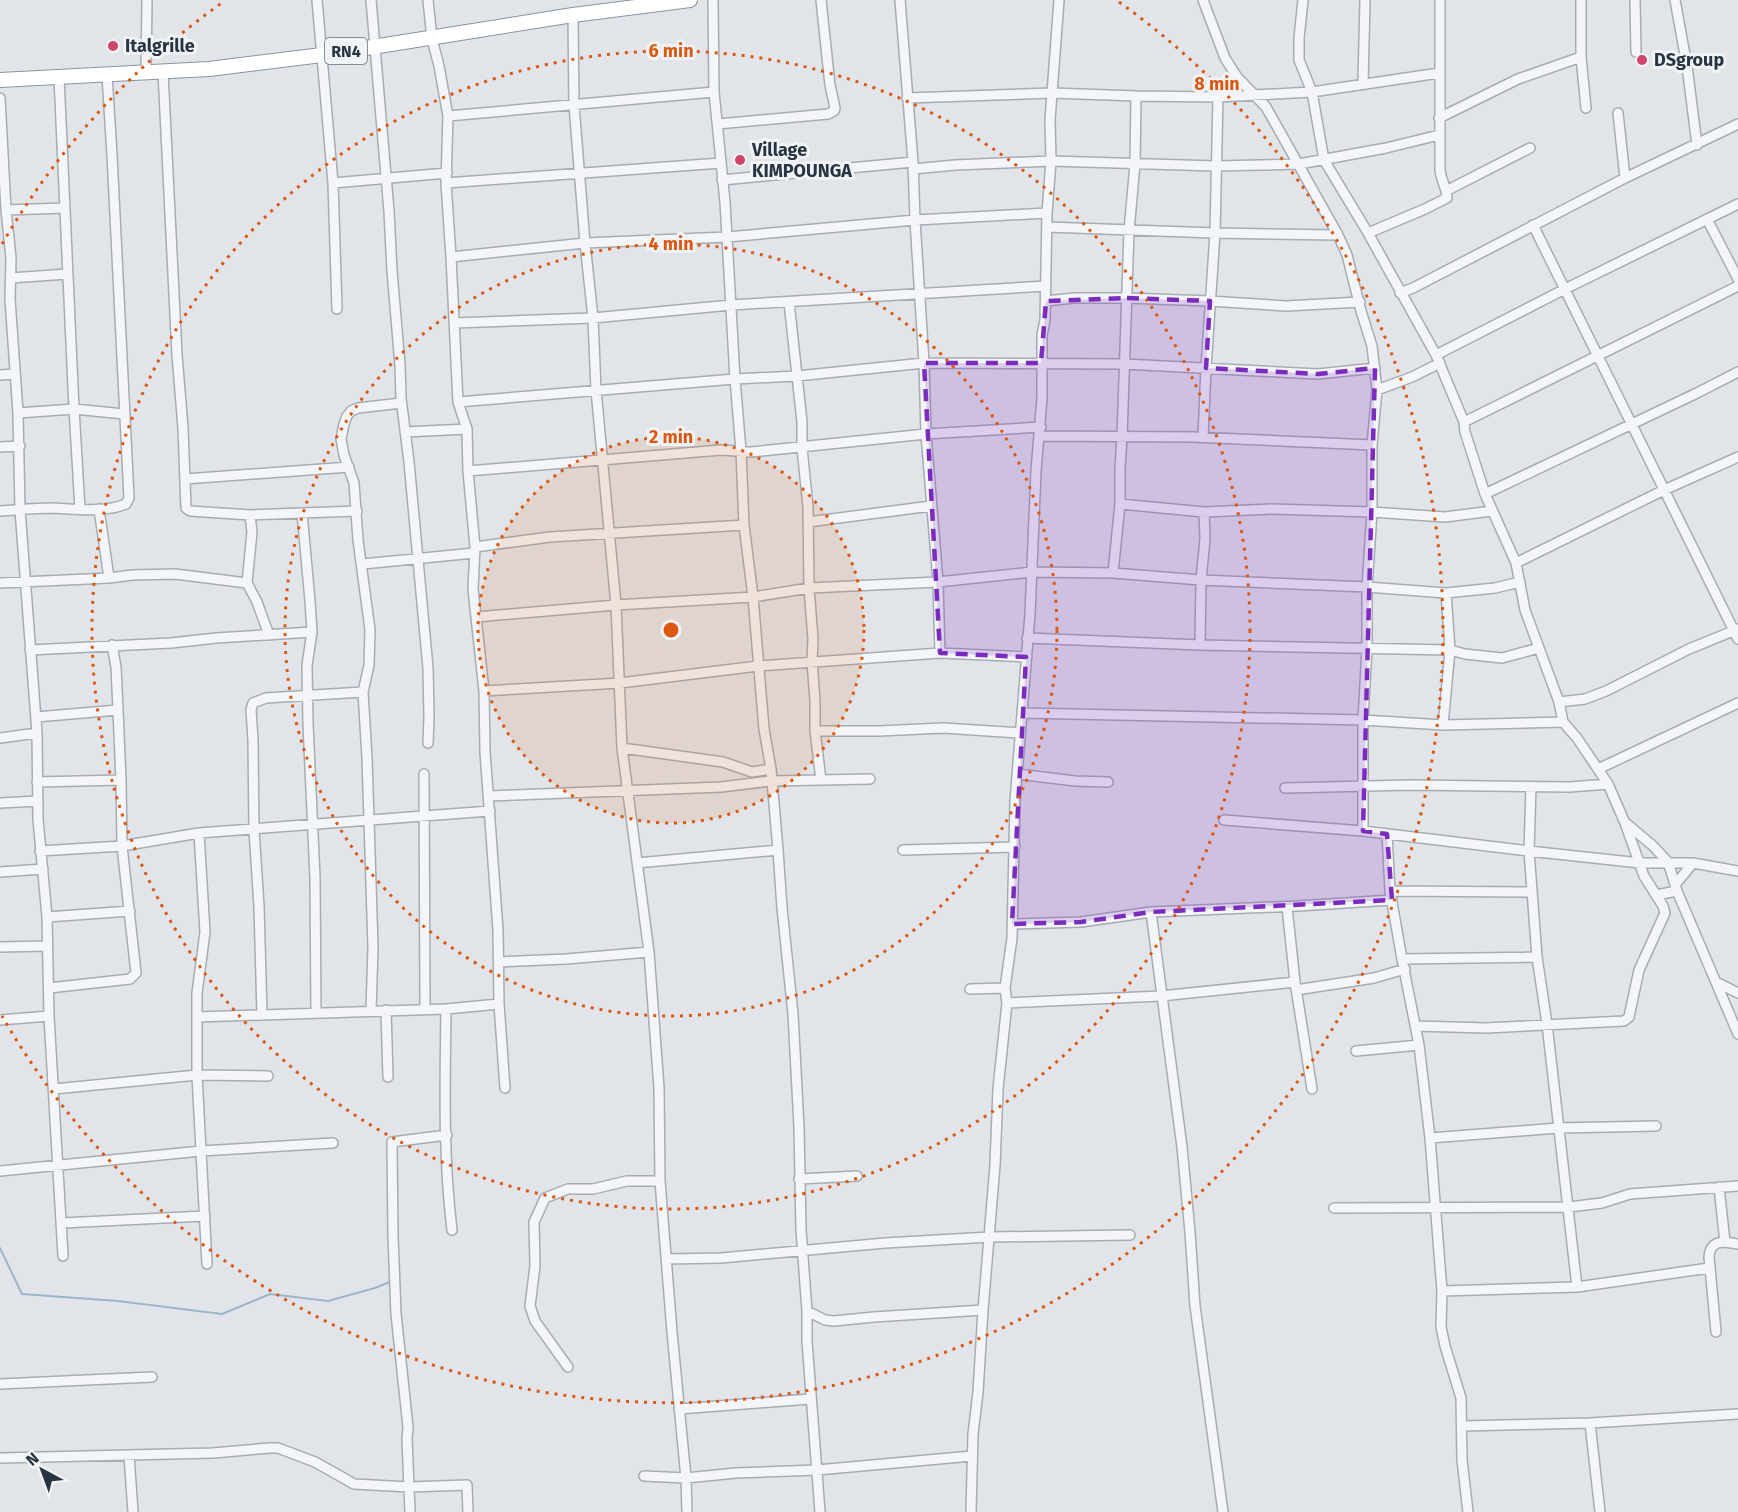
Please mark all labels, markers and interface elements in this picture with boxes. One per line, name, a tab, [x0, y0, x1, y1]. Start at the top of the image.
place label: Italgrille	[125, 35, 195, 57]
road number: RN4	[325, 38, 367, 64]
marker: Italgrille	[106, 39, 120, 53]
text: 6 min	[648, 40, 694, 62]
place label: DSgroup	[1654, 49, 1724, 71]
marker: DSgroup	[1635, 53, 1649, 67]
text: 8 min	[1194, 73, 1240, 95]
place label: Village KIMPOUNGA	[751, 139, 852, 182]
marker: Village KIMPOUNGA	[733, 153, 747, 167]
text: 4 min	[648, 233, 694, 255]
text: 2 min	[649, 426, 693, 448]
centre of rings	[661, 620, 681, 640]
north arrow	[12, 1440, 72, 1500]
text: N	[22, 1448, 43, 1470]

